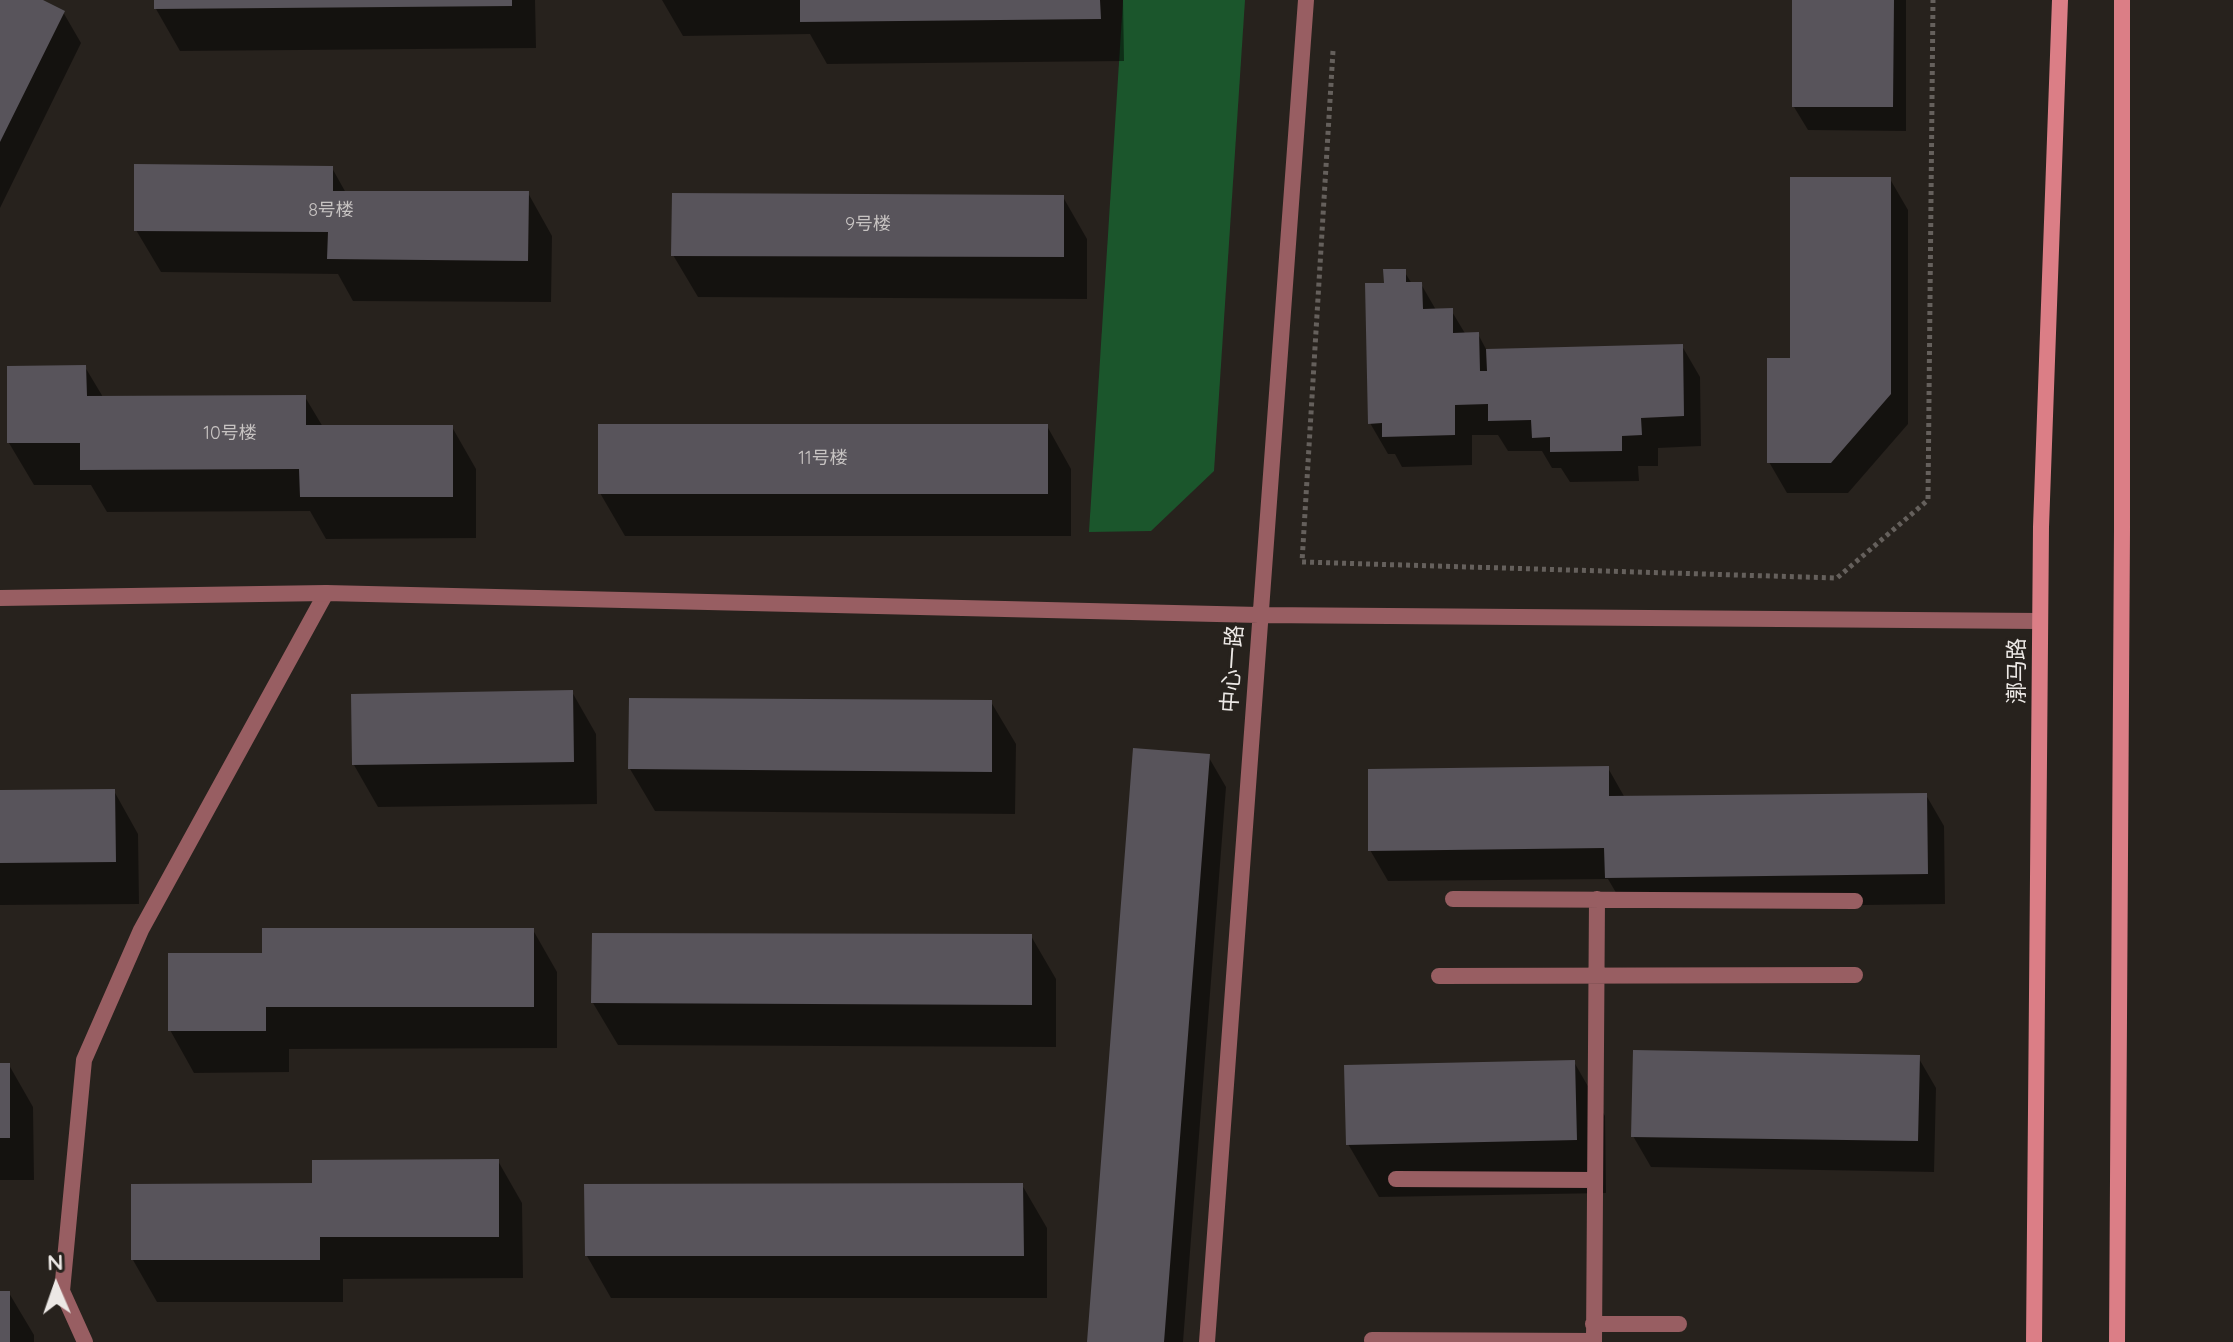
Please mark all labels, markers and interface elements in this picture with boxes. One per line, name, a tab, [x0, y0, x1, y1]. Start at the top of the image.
house number: 8号楼	[308, 200, 354, 222]
house number: 9号楼	[845, 214, 891, 236]
house number: 10号楼	[203, 423, 257, 445]
house number: 11号楼	[798, 448, 848, 470]
street label: 中心一路	[1217, 624, 1249, 714]
street label: 漷马路	[2004, 638, 2030, 704]
north arrow	[16, 1246, 96, 1326]
text: N	[47, 1248, 64, 1276]

